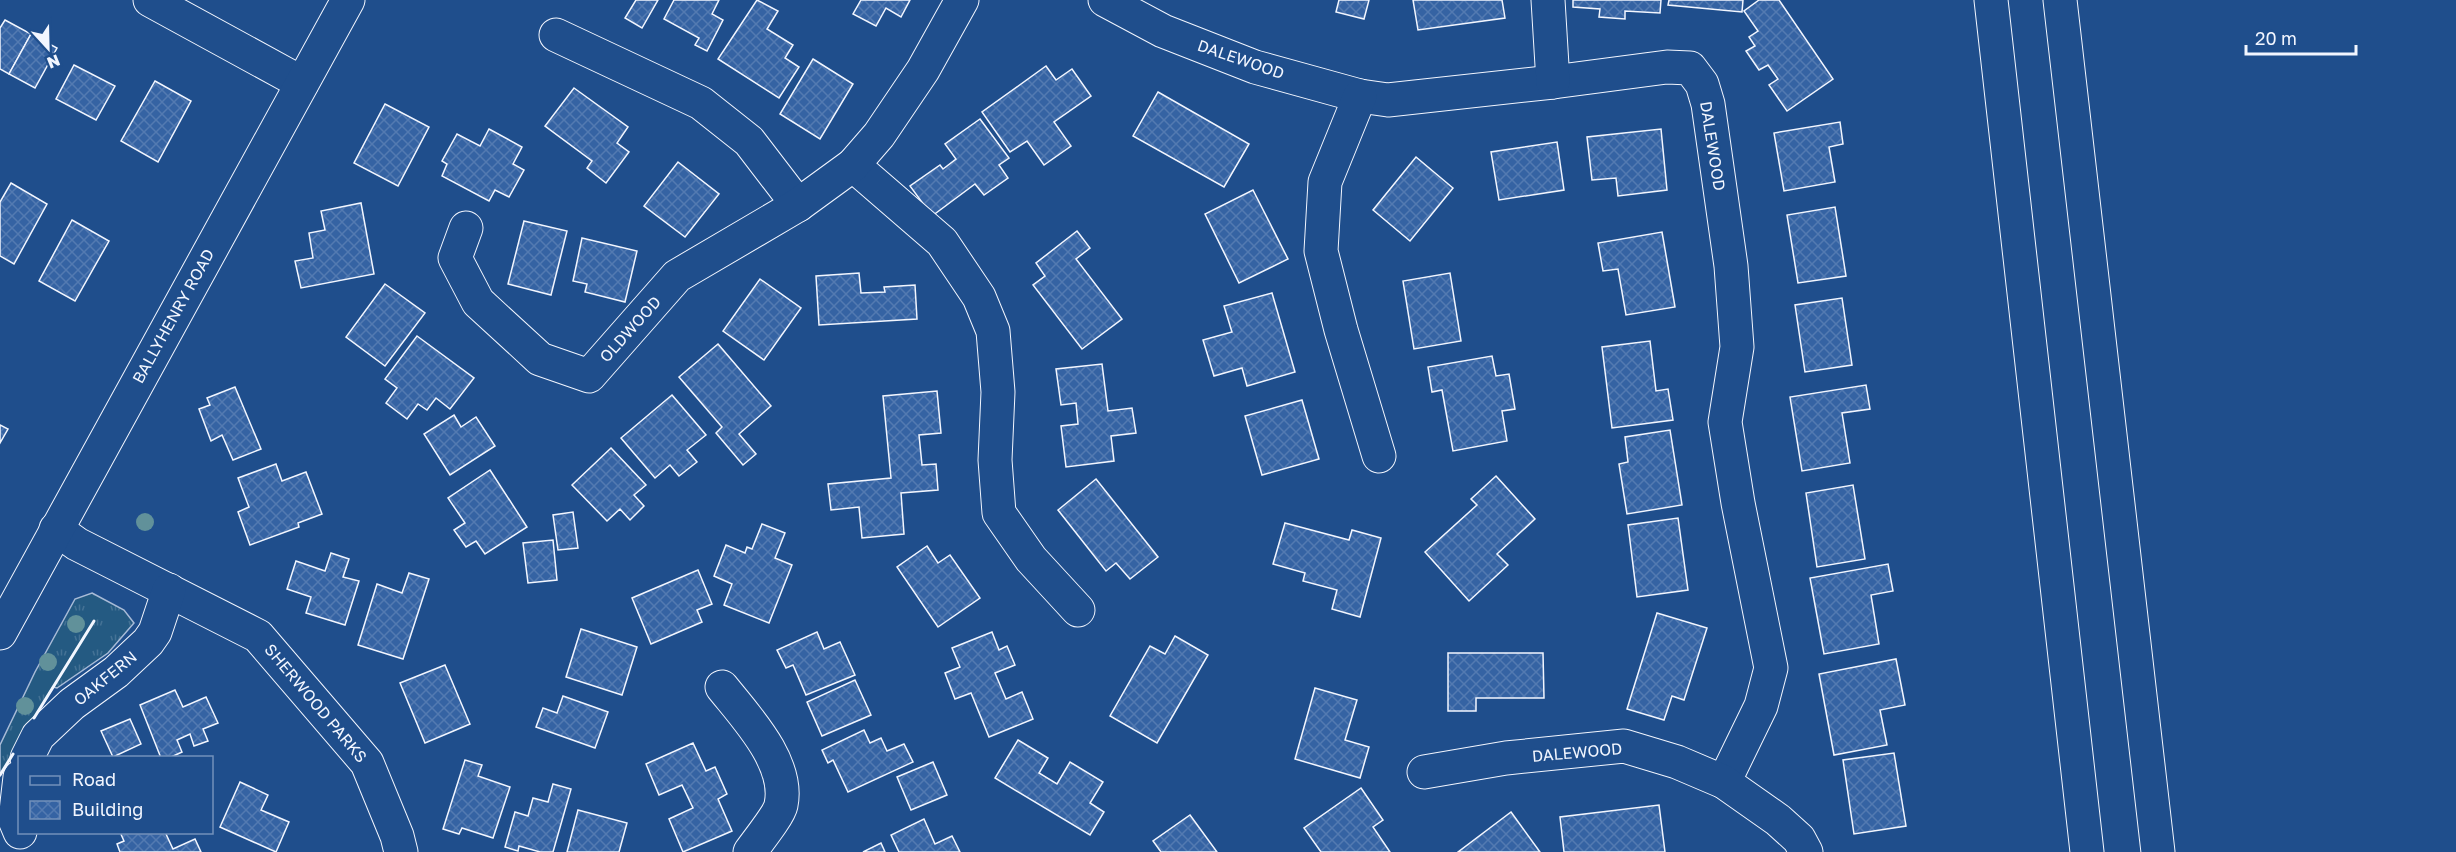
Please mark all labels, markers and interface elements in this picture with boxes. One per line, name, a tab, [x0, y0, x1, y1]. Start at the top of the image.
north arrow	[18, 18, 78, 78]
scale bar	[2246, 18, 2356, 56]
text: 20 m	[2255, 27, 2297, 49]
street label: DALEWOOD	[1195, 35, 1287, 83]
text: N	[44, 50, 63, 73]
street label: DALEWOOD	[1696, 100, 1730, 192]
street label: BALLYHENRY ROAD	[128, 245, 218, 387]
street label: OLDWOOD	[595, 292, 665, 366]
street label: SHERWOOD PARKS	[260, 640, 372, 766]
street label: OAKFERN	[69, 646, 141, 710]
street label: DALEWOOD	[1531, 738, 1623, 766]
legend	[18, 756, 213, 834]
text: Road	[72, 768, 116, 790]
text: Building	[72, 798, 143, 820]

